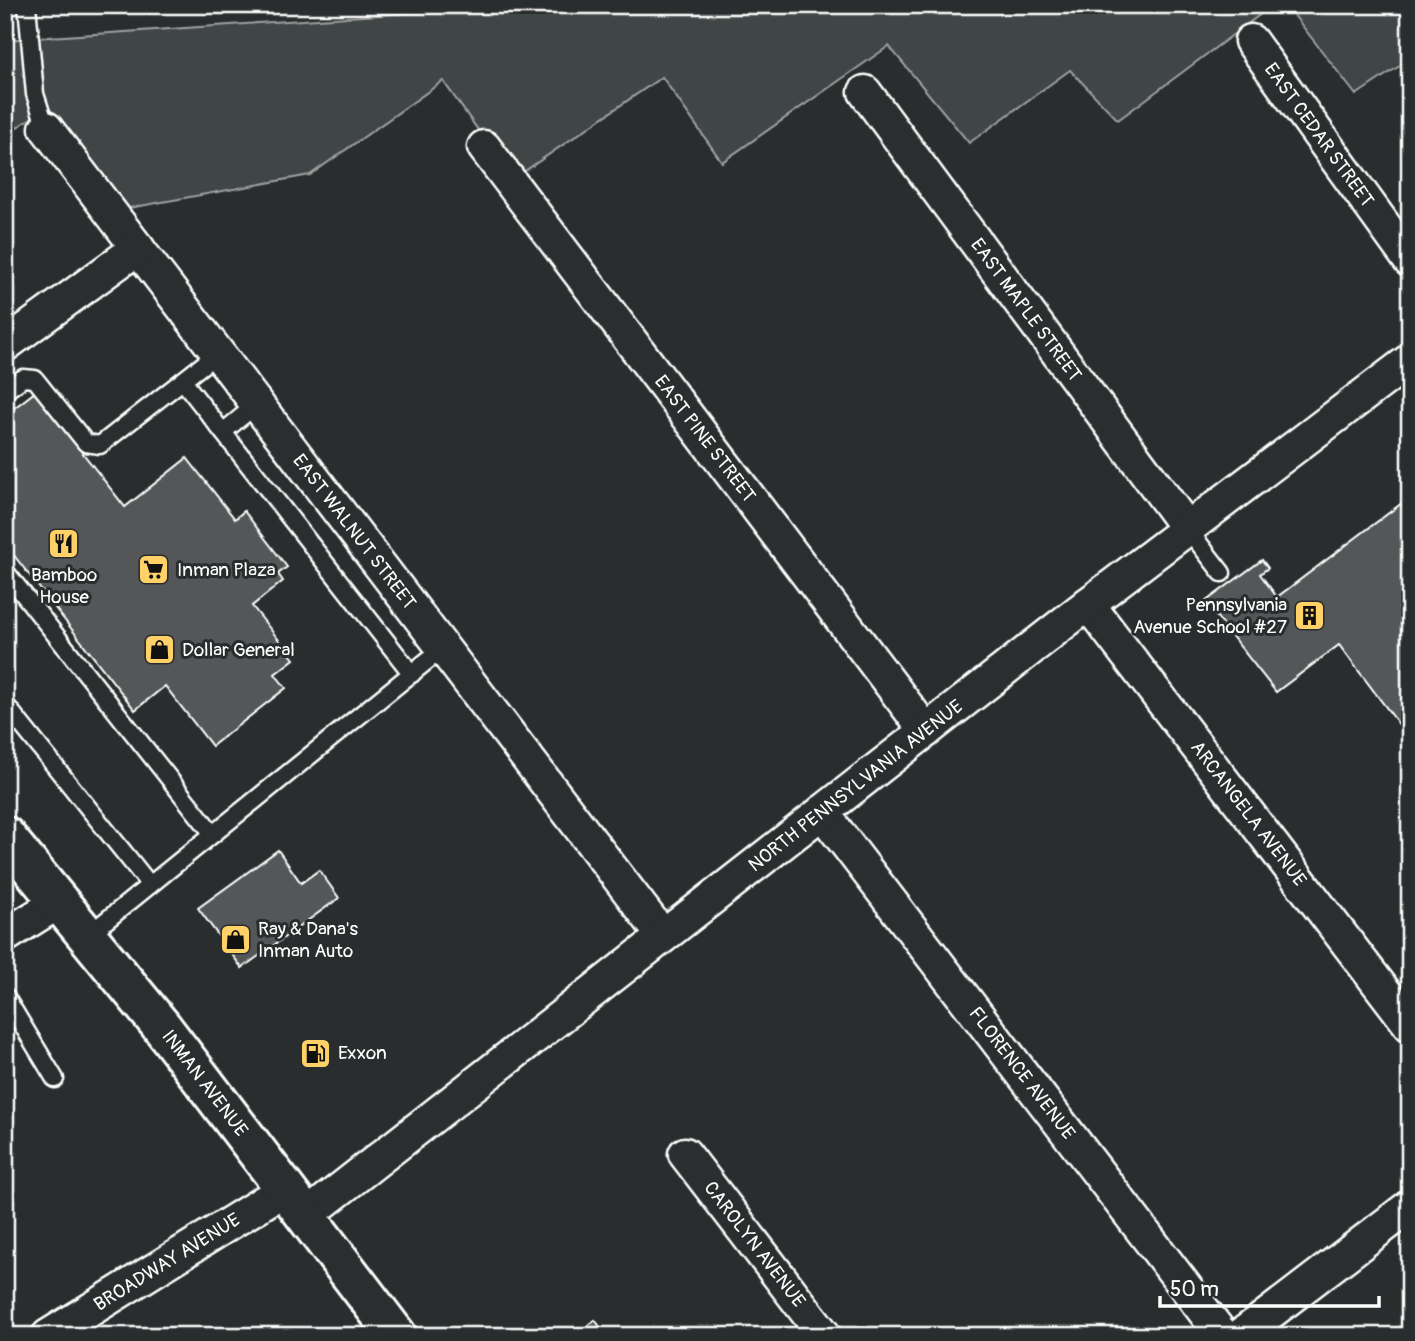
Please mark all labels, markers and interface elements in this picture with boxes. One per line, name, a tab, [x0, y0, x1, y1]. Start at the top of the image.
street label: EAST CEDAR STREET	[1259, 58, 1379, 212]
street label: EAST MAPLE STREET	[965, 234, 1087, 386]
street label: EAST PINE STREET	[649, 370, 761, 507]
street label: EAST WALNUT STREET	[287, 449, 421, 614]
restaurant icon: Bamboo House	[47, 527, 81, 561]
supermarket icon: Inman Plaza	[137, 553, 171, 587]
place label: Inman Plaza	[177, 558, 276, 582]
place label: Bamboo House	[31, 563, 97, 609]
place label: Pennsylvania Avenue School #27	[1133, 593, 1287, 639]
building icon: Pennsylvania Avenue School #27	[1293, 599, 1327, 633]
shop icon: Dollar General	[142, 633, 176, 667]
place label: Dollar General	[182, 638, 295, 662]
street label: NORTH PENNSYLVANIA AVENUE	[744, 694, 968, 877]
street label: ARCANGELA AVENUE	[1185, 736, 1312, 891]
place label: Ray & Dana's Inman Auto	[258, 917, 359, 963]
shop icon: Ray & Dana's Inman Auto	[218, 923, 252, 957]
street label: FLORENCE AVENUE	[963, 1002, 1080, 1145]
street label: INMAN AVENUE	[157, 1025, 253, 1142]
fuel station icon: Exxon	[298, 1036, 332, 1070]
place label: Exxon	[338, 1041, 387, 1065]
street label: CAROLYN AVENUE	[698, 1176, 811, 1312]
street label: BROADWAY AVENUE	[89, 1208, 245, 1317]
scale bar	[1160, 1264, 1378, 1308]
text: 50 m	[1170, 1276, 1219, 1303]

